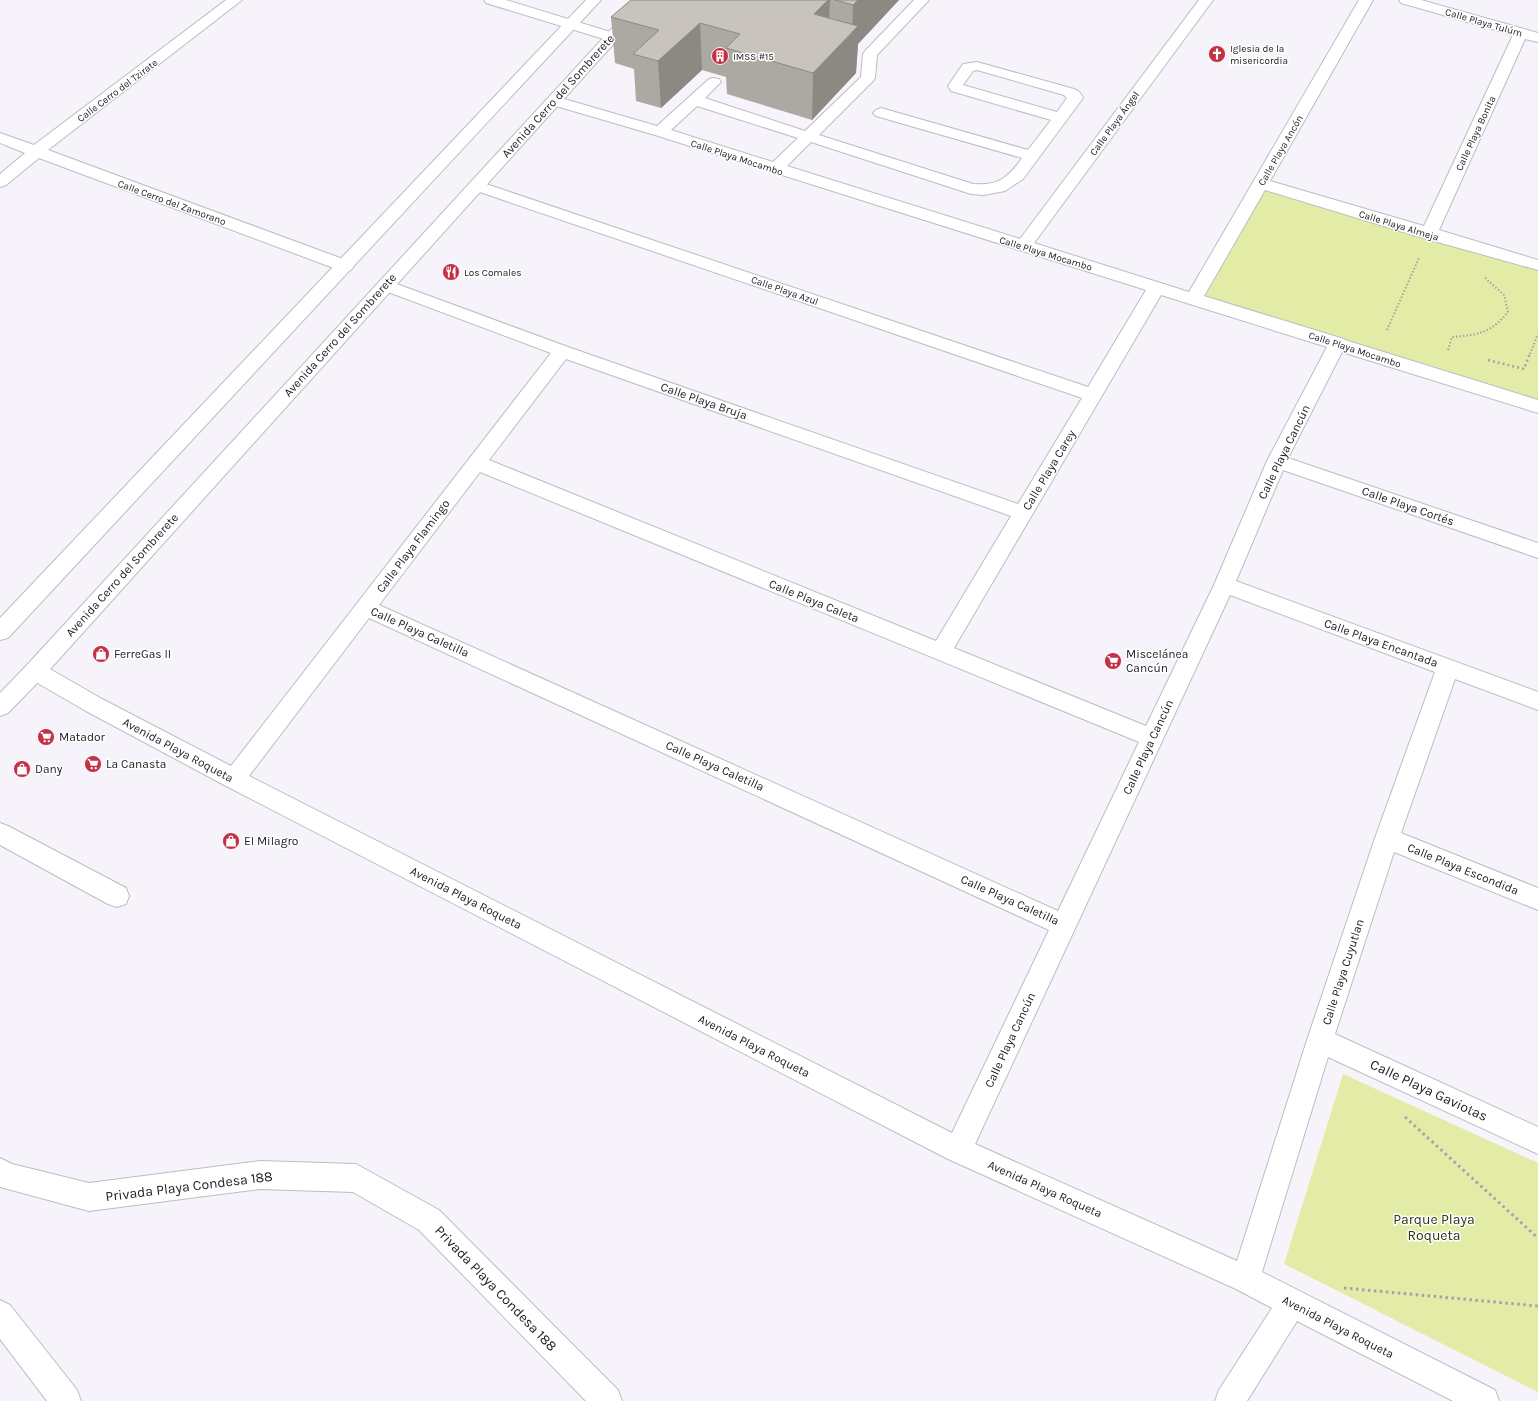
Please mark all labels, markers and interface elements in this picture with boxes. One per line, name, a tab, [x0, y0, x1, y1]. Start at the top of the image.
street label: Calle Playa Tulúm	[1444, 6, 1524, 40]
street label: Avenida Cerro del Sombrerete	[499, 31, 617, 161]
place label: Iglesia de la misericordia	[1230, 43, 1288, 67]
church icon: Iglesia de la misericordia	[1207, 44, 1227, 64]
building icon: IMSS #15	[710, 46, 730, 66]
place label: IMSS #15	[733, 51, 774, 63]
street label: Calle Cerro del Tzirate	[75, 57, 160, 125]
street label: Calle Playa Ángel	[1087, 89, 1142, 158]
street label: Calle Playa Bonita	[1453, 94, 1498, 173]
street label: Calle Playa Ancón	[1256, 113, 1306, 188]
street label: Calle Playa Mocambo	[689, 137, 784, 179]
street label: Calle Cerro del Zamorano	[116, 178, 227, 228]
street label: Calle Playa Almeja	[1357, 208, 1440, 244]
street label: Calle Playa Mocambo	[998, 234, 1094, 274]
restaurant icon: Los Comales	[441, 262, 461, 282]
place label: Los Comales	[464, 267, 521, 279]
street label: Avenida Cerro del Sombrerete	[281, 270, 399, 400]
street label: Calle Playa Azul	[749, 274, 820, 308]
street label: Calle Playa Mocambo	[1307, 329, 1402, 371]
street label: Calle Playa Bruja	[659, 380, 749, 422]
street label: Calle Playa Cancún	[1255, 403, 1313, 501]
street label: Calle Playa Carey	[1019, 427, 1079, 513]
street label: Calle Playa Cortés	[1360, 484, 1456, 528]
street label: Calle Playa Flamingo	[373, 497, 453, 595]
street label: Avenida Cerro del Sombrerete	[63, 510, 181, 640]
street label: Calle Playa Caleta	[767, 577, 861, 625]
street label: Calle Playa Caletilla	[369, 604, 471, 660]
street label: Calle Playa Encantada	[1322, 616, 1440, 670]
shop icon: FerreGas II	[91, 644, 111, 664]
place label: FerreGas II	[114, 647, 171, 661]
place label: Miscelánea Cancún	[1126, 647, 1188, 675]
supermarket icon: Miscelánea Cancún	[1103, 651, 1123, 671]
street label: Calle Playa Cancún	[1120, 697, 1176, 797]
street label: Avenida Playa Roqueta	[120, 715, 236, 785]
supermarket icon: Matador	[36, 727, 56, 747]
place label: Matador	[59, 730, 106, 744]
street label: Calle Playa Caletilla	[664, 738, 766, 794]
supermarket icon: La Canasta	[83, 754, 103, 774]
place label: La Canasta	[106, 757, 166, 771]
shop icon: Dany	[12, 759, 32, 779]
place label: Dany	[35, 762, 63, 776]
shop icon: El Milagro	[221, 831, 241, 851]
place label: El Milagro	[244, 834, 298, 848]
street label: Calle Playa Escondida	[1405, 840, 1521, 898]
street label: Avenida Playa Roqueta	[408, 864, 524, 932]
street label: Calle Playa Caletilla	[959, 872, 1061, 928]
street label: Calle Playa Cuyutlan	[1319, 917, 1367, 1027]
street label: Calle Playa Cancún	[982, 990, 1038, 1090]
street label: Avenida Playa Roqueta	[696, 1012, 812, 1080]
street label: Calle Playa Gaviotas	[1367, 1056, 1490, 1125]
street label: Avenida Playa Roqueta	[986, 1158, 1104, 1220]
street label: Privada Playa Condesa 188	[104, 1168, 274, 1205]
park label: Parque Playa Roqueta	[1393, 1211, 1475, 1244]
street label: Privada Playa Condesa 188	[431, 1222, 560, 1355]
street label: Avenida Playa Roqueta	[1280, 1293, 1396, 1361]

